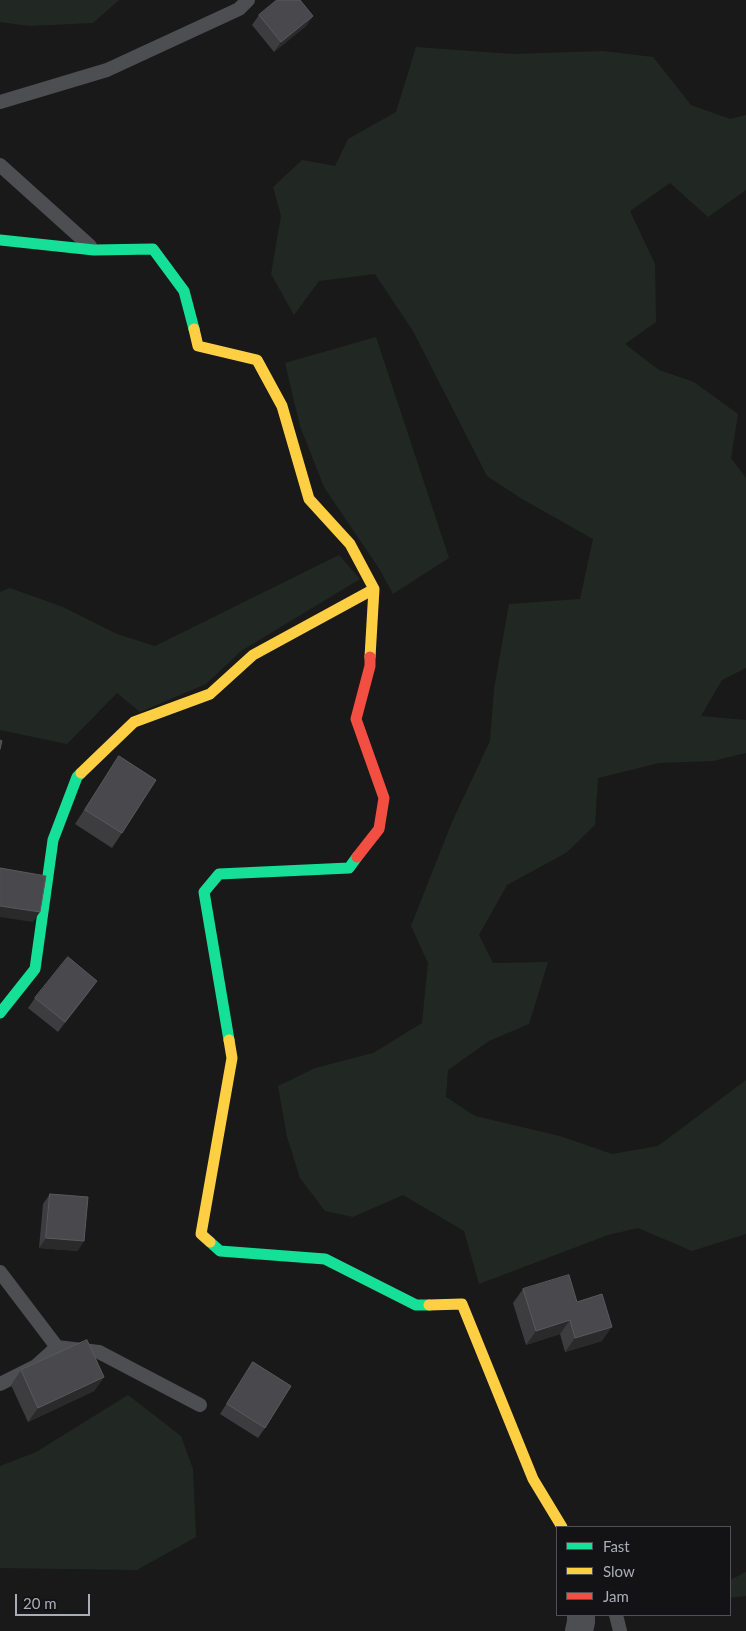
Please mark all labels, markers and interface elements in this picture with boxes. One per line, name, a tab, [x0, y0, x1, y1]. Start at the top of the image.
legend	[556, 1526, 731, 1616]
text: Fast	[603, 1537, 630, 1555]
text: Slow	[603, 1562, 635, 1580]
scale bar	[18, 1584, 92, 1616]
text: Jam	[603, 1587, 629, 1605]
text: 20 m	[23, 1594, 57, 1612]

